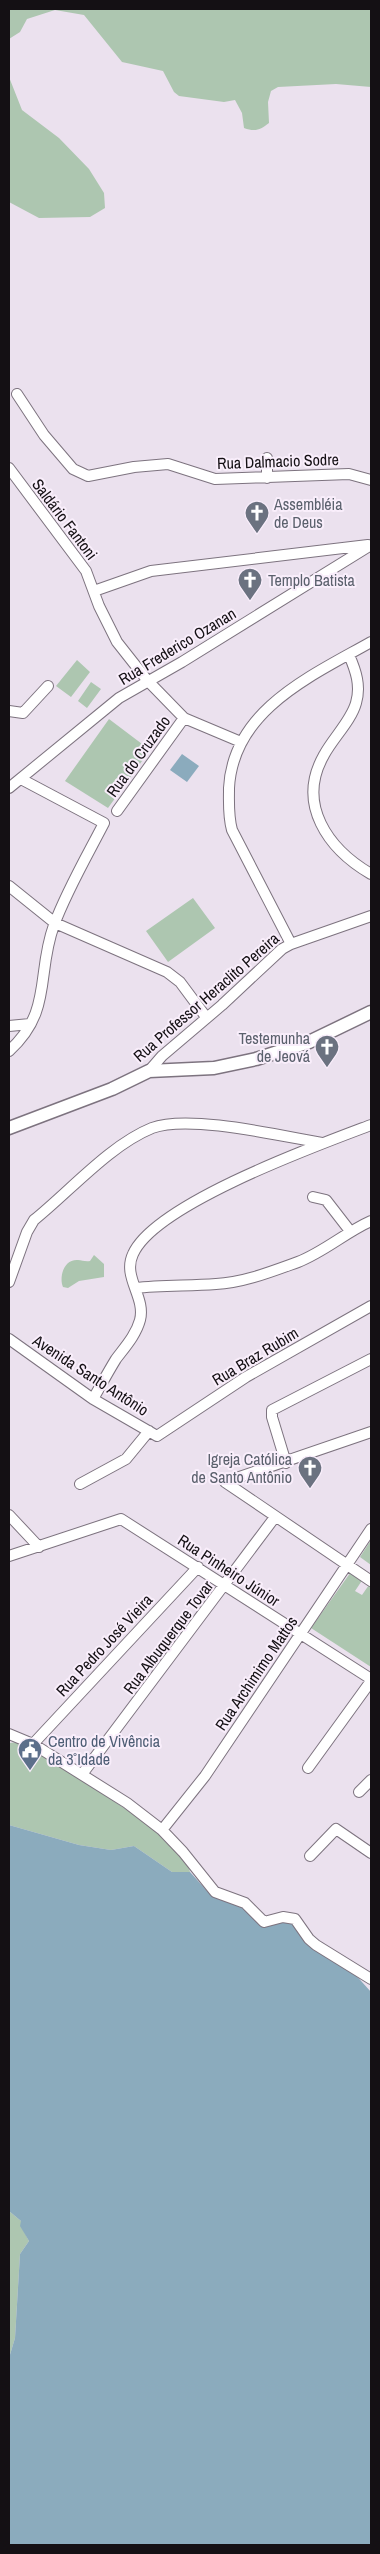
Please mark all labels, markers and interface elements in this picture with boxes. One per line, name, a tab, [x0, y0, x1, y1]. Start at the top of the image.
street label: Rua Dalmacio Sodre	[217, 448, 339, 474]
street label: Saldário Fantoni	[27, 474, 103, 564]
place label: Assembléia de Deus	[273, 493, 343, 533]
church icon: Assembléia de Deus	[244, 500, 270, 534]
church icon: Templo Batista	[237, 567, 263, 601]
place label: Templo Batista	[268, 569, 355, 591]
street label: Rua Frederico Ozanan	[114, 602, 240, 690]
street label: Rua do Cruzado	[101, 711, 175, 801]
street label: Rua Professor Heraclito Pereira	[128, 927, 284, 1067]
place label: Testemunha de Jeová	[239, 1027, 311, 1067]
church icon: Testemunha de Jeová	[314, 1034, 340, 1068]
street label: Rua Braz Rubim	[208, 1322, 302, 1390]
street label: Avenida Santo Antônio	[28, 1329, 153, 1421]
place label: Igreja Católica de Santo Antônio	[191, 1448, 293, 1488]
church icon: Igreja Católica de Santo Antônio	[297, 1455, 323, 1489]
street label: Rua Pinheiro Júnior	[174, 1529, 285, 1612]
street label: Rua Albuquerque Tovar	[118, 1575, 218, 1698]
street label: Rua Pedro José Vieira	[51, 1589, 158, 1701]
street label: Rua Archimimo Mattos	[210, 1612, 302, 1734]
place label: Centro de Vivência da 3˚ Idade	[48, 1730, 161, 1770]
public building icon: Centro de Vivência da 3˚ Idade	[17, 1737, 43, 1771]

